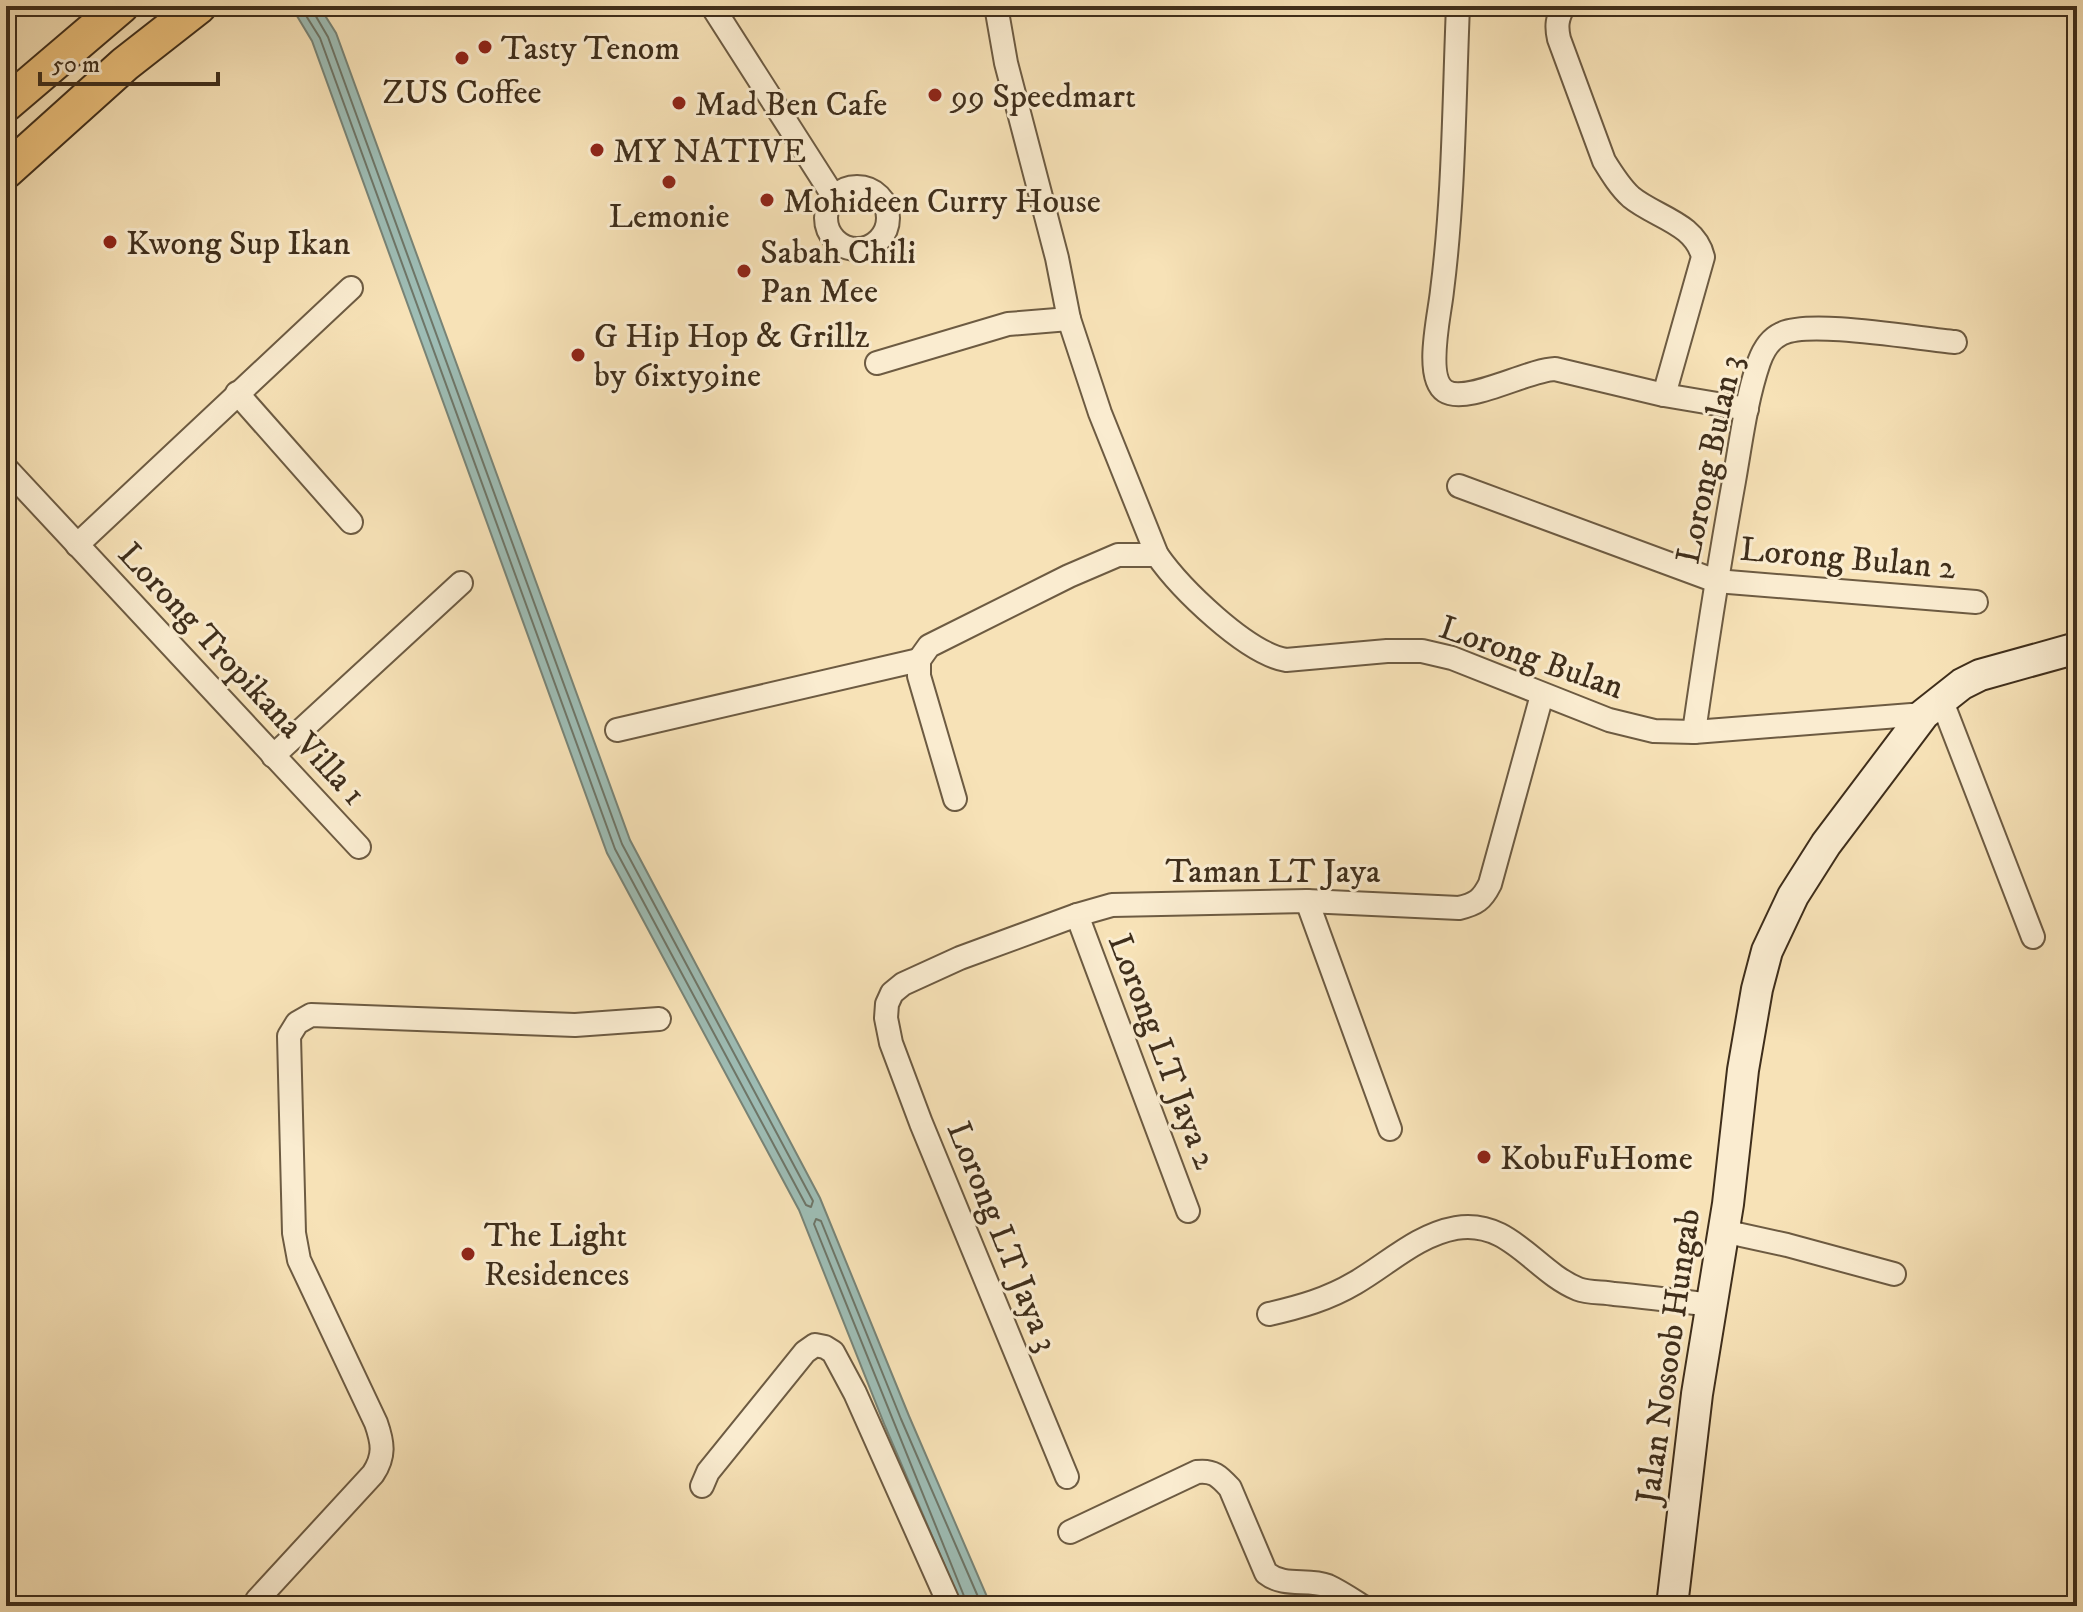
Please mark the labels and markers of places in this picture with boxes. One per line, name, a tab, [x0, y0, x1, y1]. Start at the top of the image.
place label: Tasty Tenom	[501, 28, 680, 70]
marker: Tasty Tenom	[476, 38, 494, 56]
marker: ZUS Coffee	[453, 49, 471, 67]
place label: ZUS Coffee	[382, 72, 542, 114]
place label: 99 Speedmart	[949, 76, 1136, 118]
place label: Mad Ben Cafe	[695, 84, 887, 126]
marker: 99 Speedmart	[926, 86, 944, 104]
marker: Mad Ben Cafe	[670, 94, 688, 112]
place label: MY NATIVE	[613, 131, 806, 173]
marker: MY NATIVE	[588, 141, 606, 159]
marker: Lemonie	[660, 173, 678, 191]
place label: Mohideen Curry House	[783, 181, 1101, 223]
marker: Mohideen Curry House	[758, 191, 776, 209]
place label: Lemonie	[608, 196, 730, 238]
place label: Kwong Sup Ikan	[126, 223, 351, 265]
place label: Sabah Chili Pan Mee	[760, 232, 916, 313]
marker: Kwong Sup Ikan	[101, 233, 119, 251]
marker: Sabah Chili Pan Mee	[735, 262, 753, 280]
place label: G Hip Hop & Grillz by 6ixty9ine	[594, 316, 870, 397]
marker: G Hip Hop & Grillz by 6ixty9ine	[569, 346, 587, 364]
place label: KobuFuHome	[1500, 1138, 1693, 1180]
marker: KobuFuHome	[1475, 1148, 1493, 1166]
place label: The Light Residences	[484, 1215, 629, 1296]
marker: The Light Residences	[459, 1245, 477, 1263]

